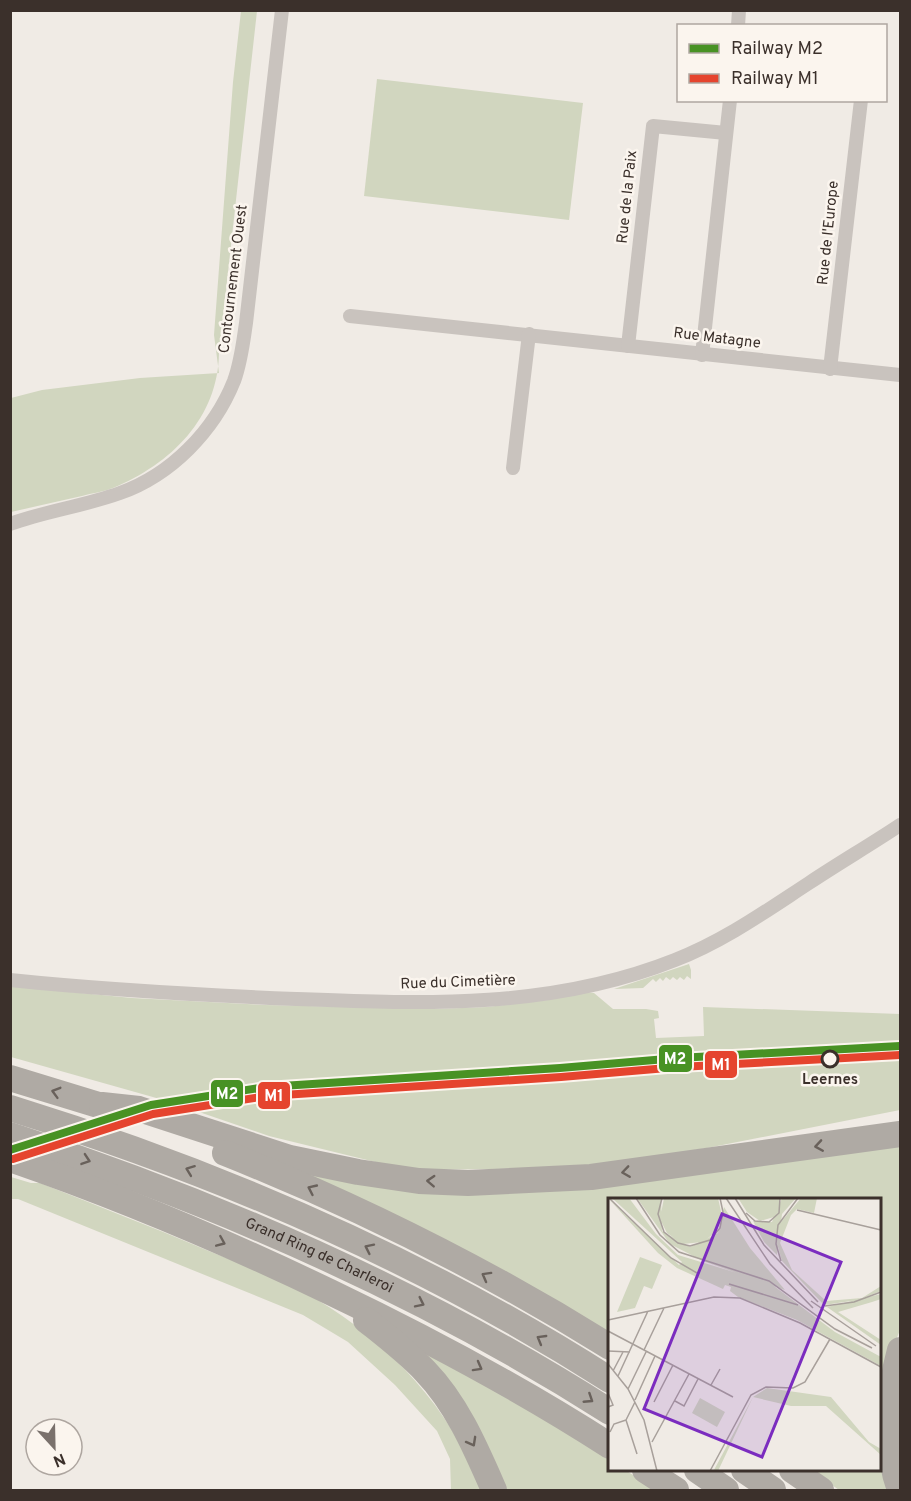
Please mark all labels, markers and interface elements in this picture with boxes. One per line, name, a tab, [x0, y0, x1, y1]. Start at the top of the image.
legend	[677, 24, 887, 102]
text: Railway M2	[731, 38, 823, 61]
text: Railway M1	[731, 68, 819, 91]
street label: Rue de la Paix	[614, 149, 642, 245]
street label: Rue de l'Europe	[814, 180, 844, 286]
street label: Contournement Ouest	[215, 204, 253, 354]
street label: Rue Matagne	[672, 324, 762, 354]
street label: Rue du Cimetière	[400, 971, 516, 995]
line badge: M2	[658, 1044, 693, 1073]
text: M2	[664, 1050, 686, 1070]
line badge: M1	[704, 1050, 738, 1079]
marker: Leernes	[821, 1050, 839, 1068]
text: M1	[711, 1056, 731, 1076]
place label: Leernes	[802, 1071, 858, 1090]
line badge: M2	[210, 1079, 244, 1108]
line badge: M1	[257, 1081, 291, 1110]
text: M2	[216, 1085, 238, 1105]
one-way arrow	[51, 1087, 62, 1099]
text: M1	[264, 1087, 284, 1107]
one-way arrow	[814, 1139, 823, 1151]
one-way arrow	[80, 1153, 91, 1165]
one-way arrow	[186, 1164, 196, 1177]
one-way arrow	[621, 1166, 630, 1178]
one-way arrow	[427, 1175, 436, 1188]
one-way arrow	[307, 1184, 318, 1196]
inset map	[608, 1198, 881, 1471]
street label: Grand Ring de Charleroi	[242, 1214, 396, 1298]
one-way arrow	[215, 1235, 226, 1247]
one-way arrow	[364, 1243, 375, 1255]
one-way arrow	[482, 1272, 493, 1283]
one-way arrow	[413, 1295, 424, 1307]
one-way arrow	[537, 1334, 547, 1346]
one-way arrow	[472, 1360, 483, 1372]
one-way arrow	[582, 1392, 593, 1403]
north arrow	[24, 1417, 84, 1477]
one-way arrow	[465, 1435, 476, 1446]
text: N	[50, 1448, 68, 1470]

